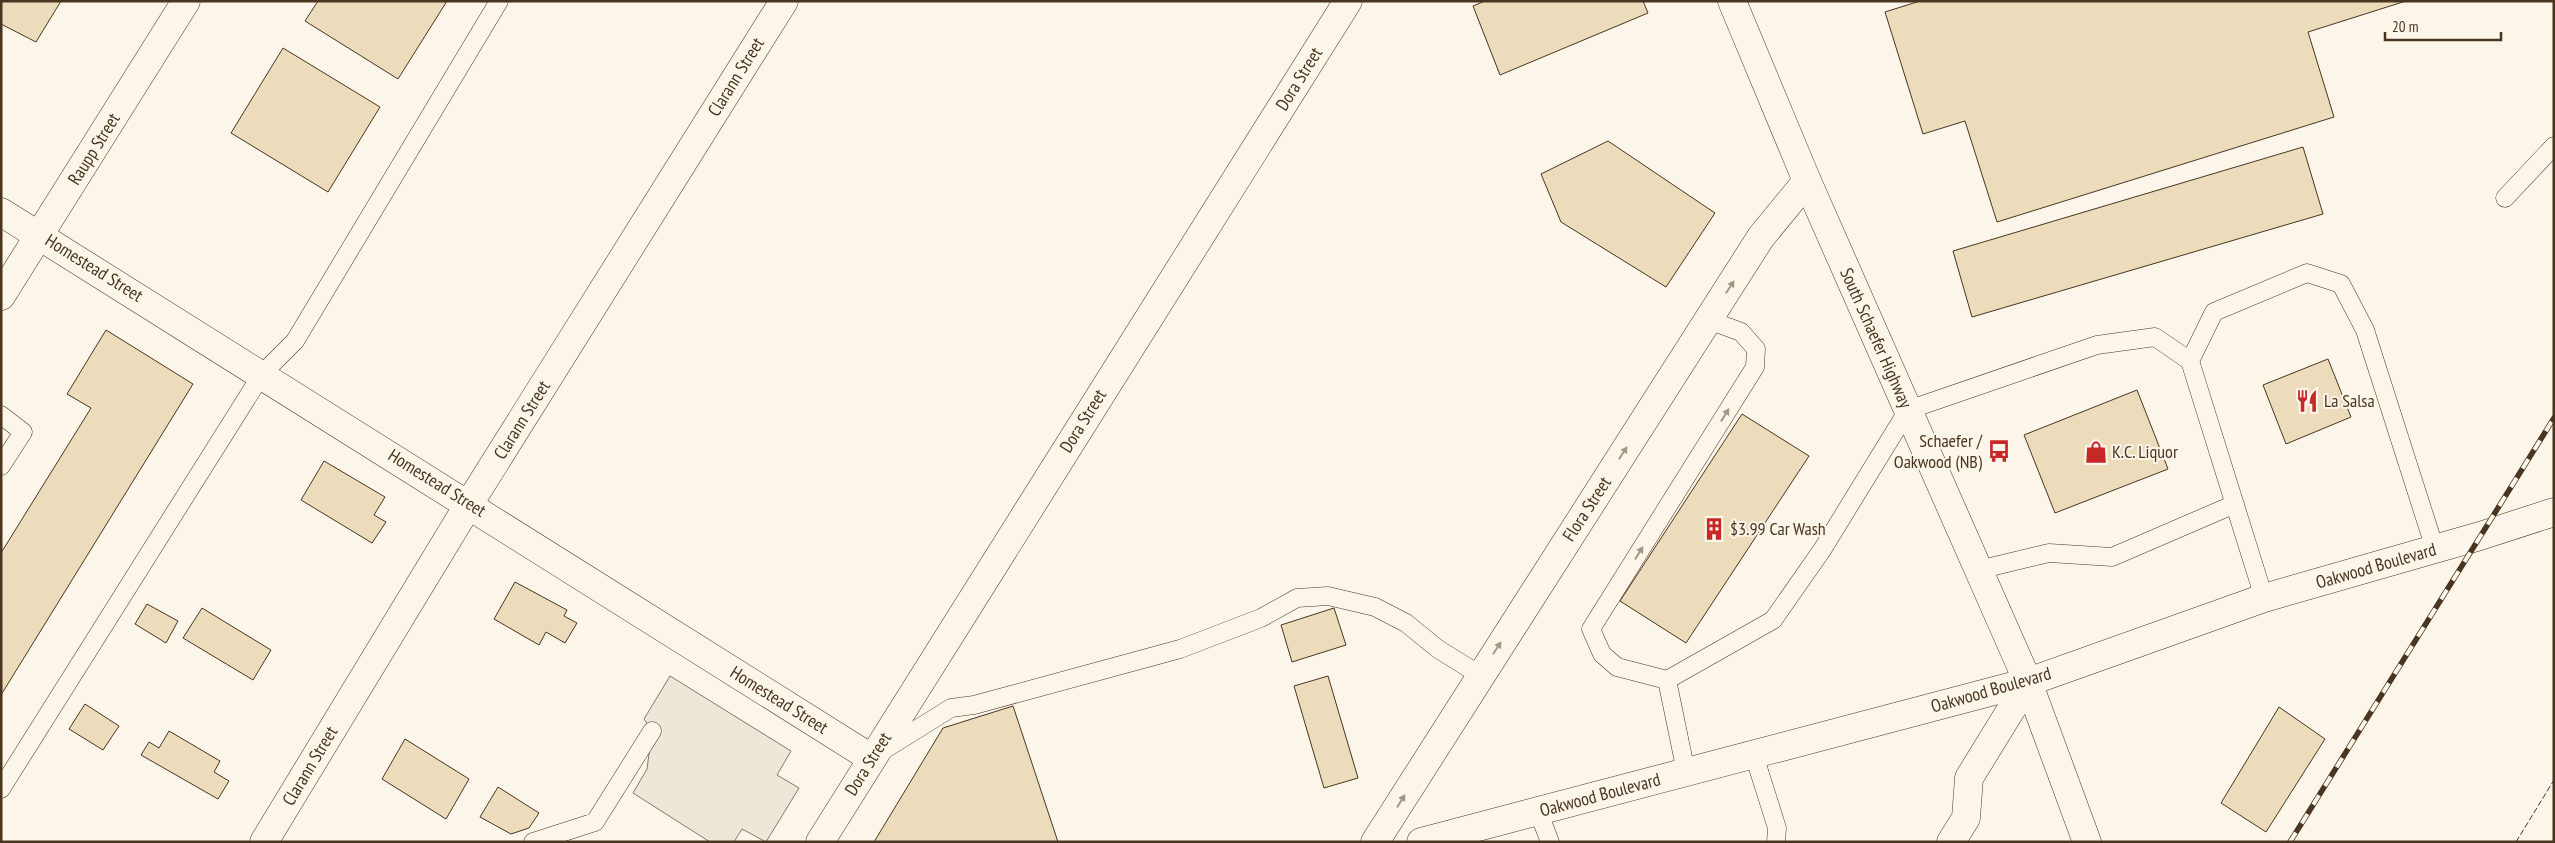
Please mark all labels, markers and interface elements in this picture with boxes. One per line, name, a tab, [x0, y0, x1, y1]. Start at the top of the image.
scale bar	[2385, 10, 2501, 42]
text: 20 m	[2392, 17, 2418, 36]
street label: Clarann Street	[702, 33, 769, 120]
street label: Dora Street	[1270, 43, 1327, 115]
street label: Raupp Street	[63, 109, 125, 189]
street label: Homestead Street	[41, 228, 147, 307]
street label: South Schaefer Highway	[1835, 264, 1918, 412]
one-way arrow	[1725, 280, 1734, 293]
street label: Clarann Street	[488, 376, 555, 463]
street label: Dora Street	[1054, 385, 1111, 457]
restaurant icon: La Salsa	[2294, 388, 2320, 414]
place label: La Salsa	[2324, 389, 2375, 412]
one-way arrow	[1720, 408, 1730, 422]
place label: Schaefer / Oakwood (NB)	[1894, 429, 1983, 473]
bus stop icon: Schaefer / Oakwood (NB)	[1986, 438, 2012, 464]
shop icon: K.C. Liquor	[2083, 439, 2109, 465]
place label: K.C. Liquor	[2112, 440, 2178, 463]
street label: Homestead Street	[384, 443, 490, 522]
one-way arrow	[1618, 446, 1628, 460]
street label: Flora Street	[1557, 472, 1616, 545]
building icon: $3.99 Car Wash	[1701, 516, 1727, 542]
place label: $3.99 Car Wash	[1730, 517, 1826, 540]
street label: Oakwood Boulevard	[2313, 537, 2439, 594]
one-way arrow	[1634, 546, 1643, 559]
one-way arrow	[1492, 642, 1502, 655]
street label: Homestead Street	[726, 660, 832, 739]
street label: Oakwood Boulevard	[1928, 661, 2054, 718]
street label: Clarann Street	[277, 722, 342, 810]
street label: Dora Street	[839, 728, 896, 800]
street label: Oakwood Boulevard	[1537, 767, 1663, 822]
one-way arrow	[1396, 794, 1406, 807]

